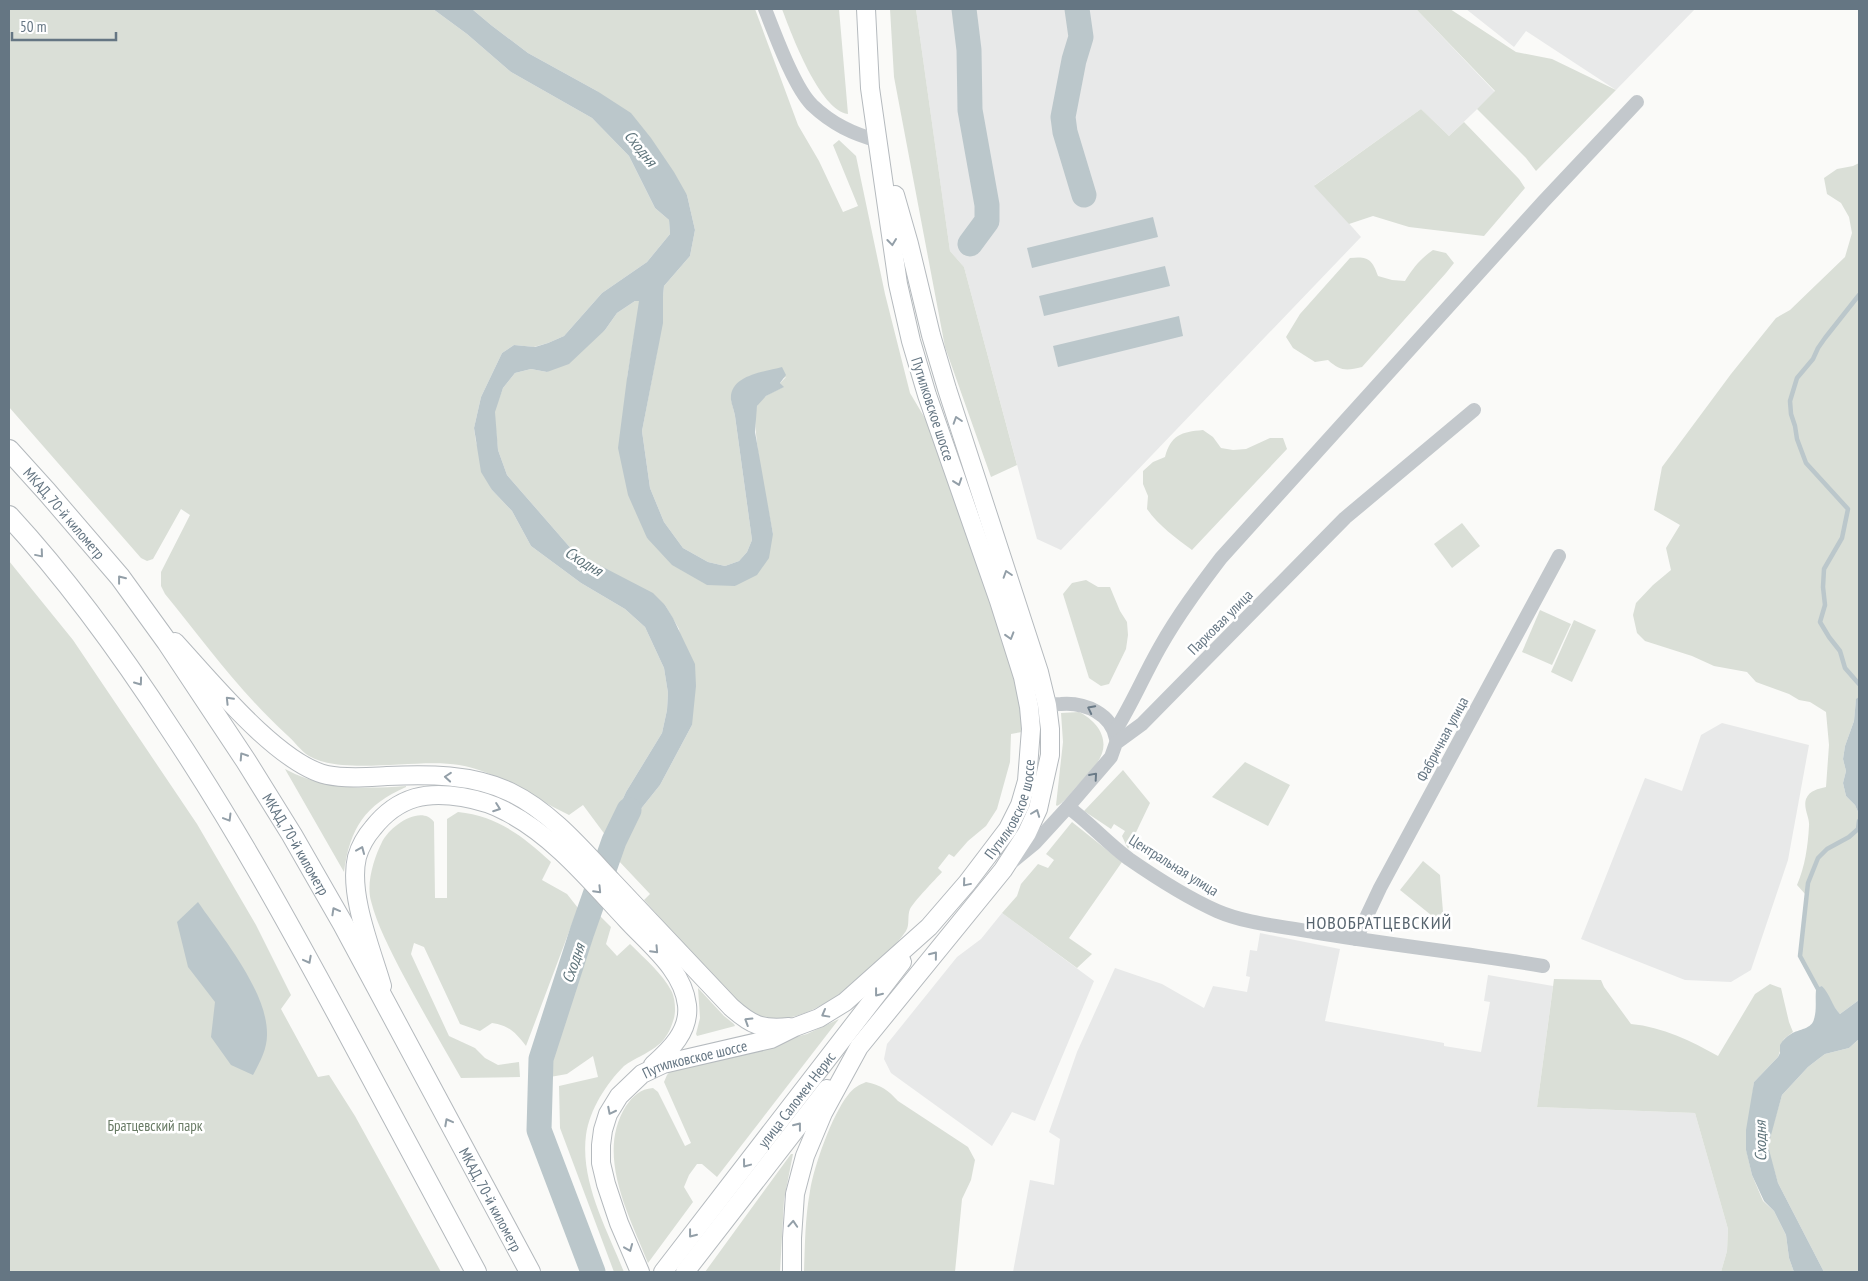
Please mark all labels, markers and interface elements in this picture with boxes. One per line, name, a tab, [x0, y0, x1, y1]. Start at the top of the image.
scale bar	[12, 10, 116, 42]
text: 50 m	[20, 17, 46, 36]
water label: Сходня	[620, 126, 663, 171]
one-way arrow	[886, 238, 897, 246]
street label: Путилковское шоссе	[907, 355, 959, 463]
one-way arrow	[953, 416, 963, 425]
street label: МКАД, 70-й километр	[20, 463, 110, 563]
one-way arrow	[952, 478, 962, 486]
water label: Сходня	[562, 542, 608, 581]
one-way arrow	[35, 548, 44, 557]
one-way arrow	[1003, 571, 1013, 579]
one-way arrow	[118, 576, 126, 585]
street label: Парковая улица	[1183, 585, 1257, 659]
one-way arrow	[1005, 631, 1015, 640]
one-way arrow	[134, 676, 142, 685]
street label: Фабричная улица	[1412, 693, 1472, 785]
one-way arrow	[226, 697, 235, 706]
one-way arrow	[1087, 705, 1096, 715]
one-way arrow	[240, 752, 249, 762]
street label: Путилковское шоссе	[980, 759, 1038, 862]
one-way arrow	[443, 772, 451, 783]
one-way arrow	[1089, 773, 1098, 782]
street label: МКАД, 70-й километр	[259, 790, 334, 898]
one-way arrow	[493, 802, 501, 812]
one-way arrow	[1030, 809, 1040, 817]
one-way arrow	[222, 813, 231, 822]
street label: Центральная улица	[1126, 830, 1222, 900]
one-way arrow	[354, 846, 365, 855]
one-way arrow	[964, 877, 972, 886]
one-way arrow	[592, 884, 601, 893]
one-way arrow	[331, 907, 341, 916]
district label: НОВОБРАТЦЕВСКИЙ	[1306, 911, 1452, 934]
water label: Сходня	[557, 939, 590, 985]
one-way arrow	[649, 945, 658, 954]
one-way arrow	[928, 952, 936, 961]
one-way arrow	[302, 954, 312, 963]
one-way arrow	[875, 987, 883, 996]
one-way arrow	[821, 1008, 830, 1018]
one-way arrow	[745, 1017, 754, 1027]
street label: Путилковское шоссе	[639, 1035, 749, 1082]
street label: улица Саломеи Нерис	[753, 1047, 839, 1151]
one-way arrow	[607, 1106, 617, 1115]
park label: Братцевский парк	[107, 1116, 203, 1135]
one-way arrow	[444, 1118, 454, 1127]
water label: Сходня	[1750, 1119, 1770, 1161]
one-way arrow	[792, 1123, 800, 1132]
street label: МКАД, 70-й километр	[455, 1144, 527, 1255]
one-way arrow	[744, 1158, 752, 1167]
one-way arrow	[787, 1219, 798, 1227]
one-way arrow	[690, 1228, 698, 1237]
one-way arrow	[623, 1243, 633, 1252]

